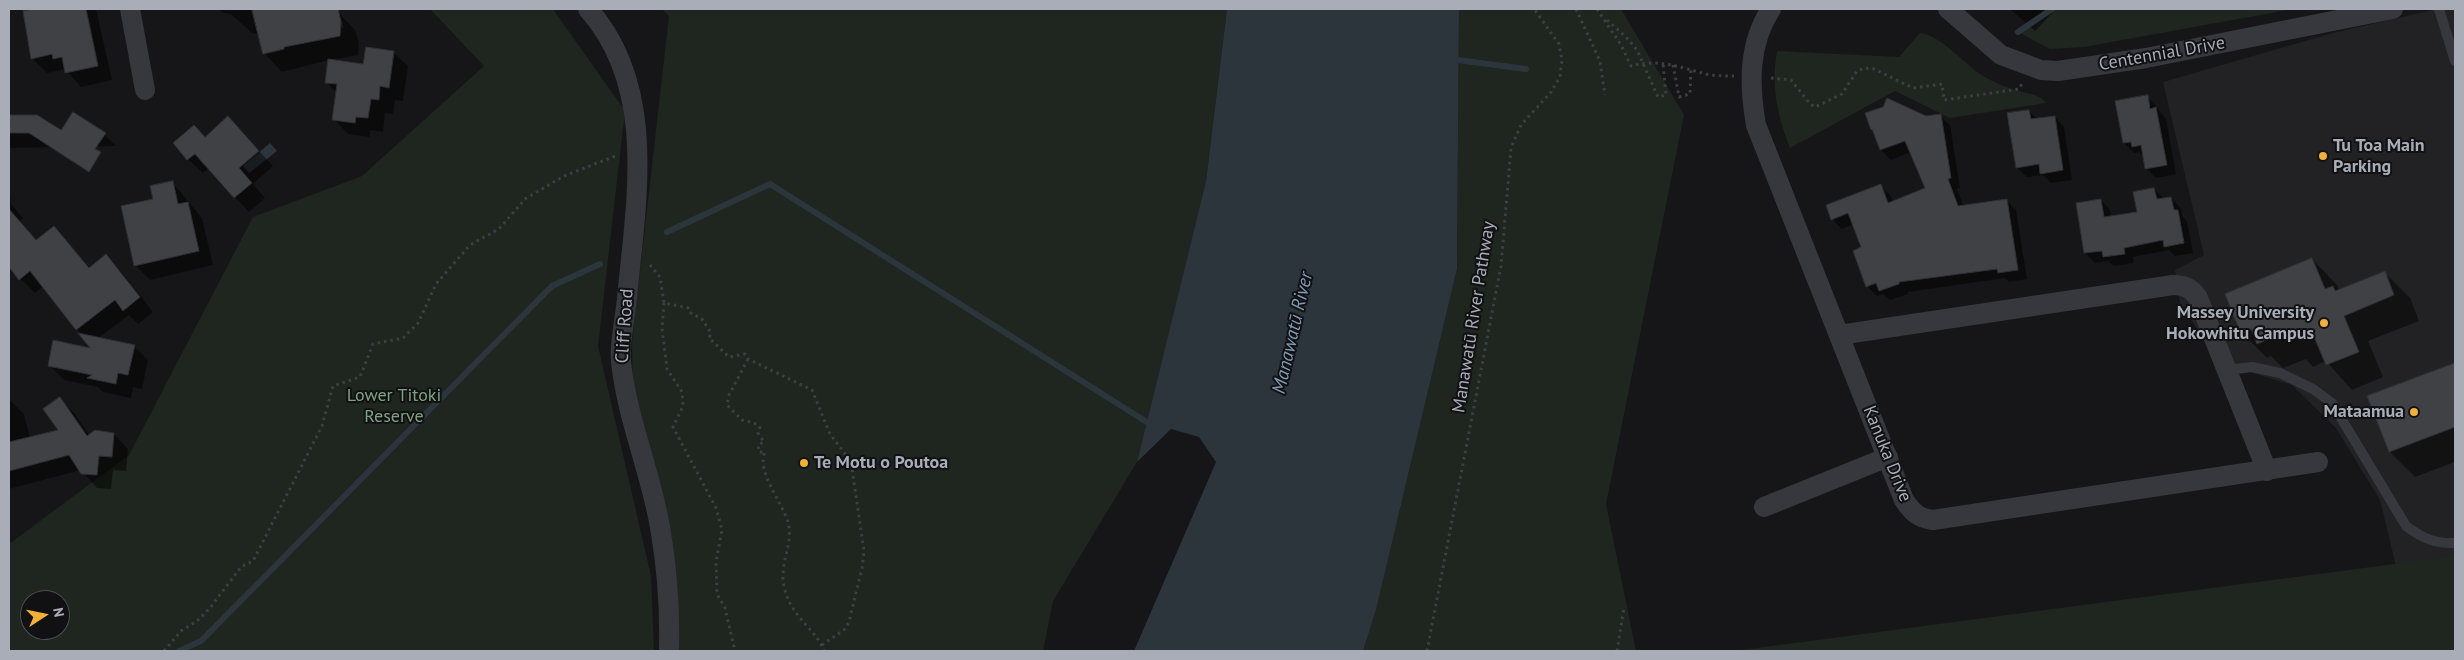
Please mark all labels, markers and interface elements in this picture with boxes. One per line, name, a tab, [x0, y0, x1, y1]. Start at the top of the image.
street label: Centennial Drive	[2097, 32, 2227, 76]
place label: Tu Toa Main Parking	[2333, 135, 2425, 178]
marker: Tu Toa Main Parking	[2317, 150, 2329, 162]
street label: Manawatū River Pathway	[1448, 220, 1500, 414]
water label: Manawatū River	[1268, 270, 1318, 396]
street label: Cliff Road	[612, 288, 638, 364]
place label: Massey University Hokowhitu Campus	[2166, 302, 2314, 344]
marker: Massey University Hokowhitu Campus	[2318, 317, 2330, 329]
park label: Lower Titoki Reserve	[347, 385, 441, 428]
place label: Mataamua	[2323, 401, 2404, 423]
street label: Kanuka Drive	[1858, 403, 1916, 505]
marker: Mataamua	[2408, 406, 2420, 418]
place label: Te Motu o Poutoa	[814, 452, 948, 474]
marker: Te Motu o Poutoa	[798, 457, 810, 469]
north arrow	[20, 590, 70, 640]
text: N	[49, 606, 68, 619]

